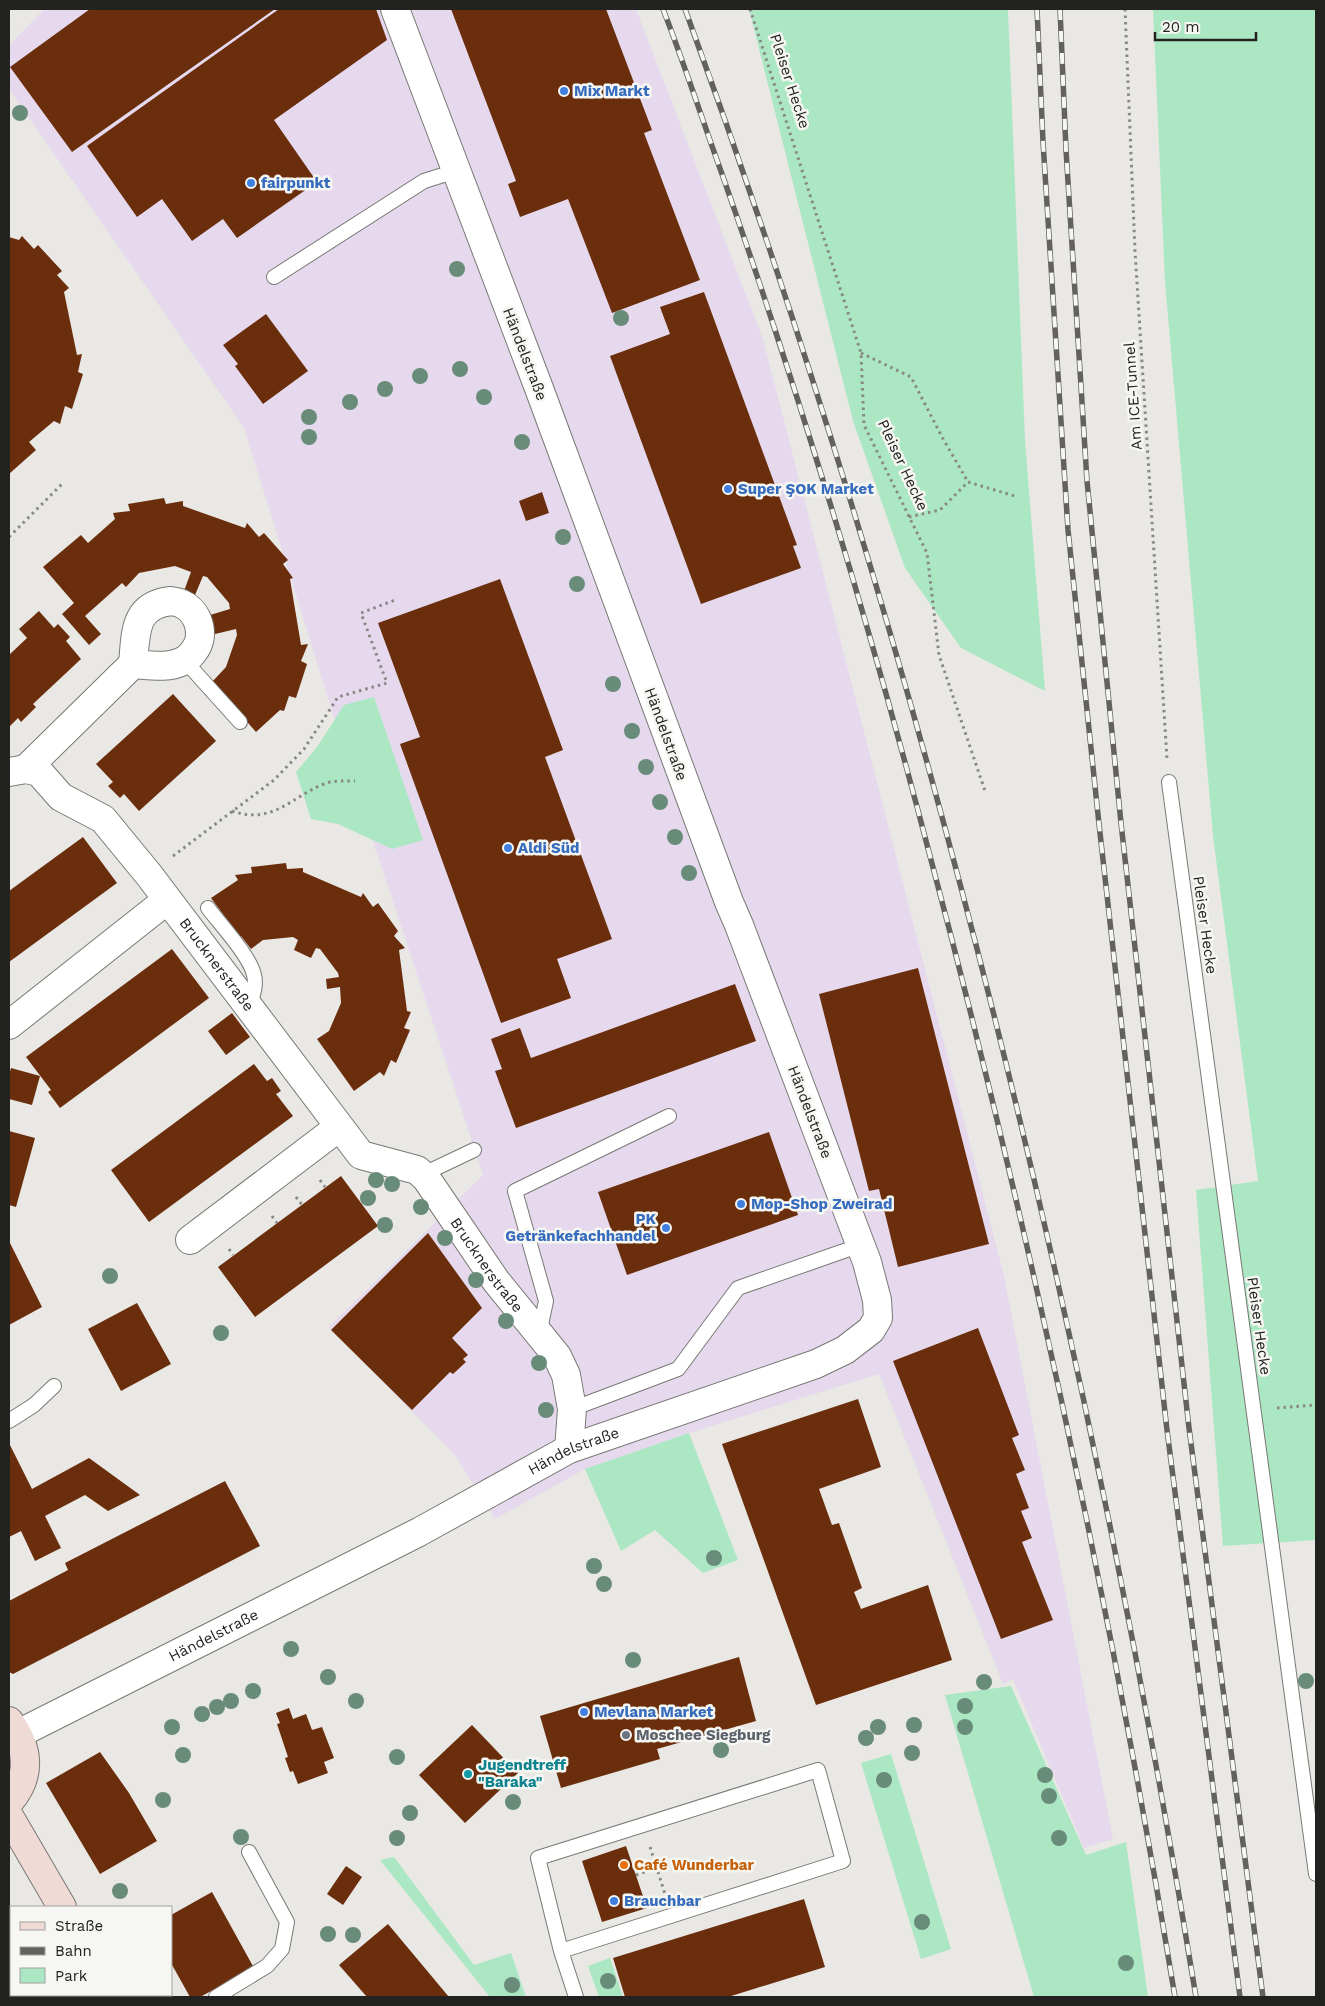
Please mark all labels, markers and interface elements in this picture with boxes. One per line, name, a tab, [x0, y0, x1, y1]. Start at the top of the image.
scale bar	[1155, 10, 1256, 42]
text: 20 m	[1162, 18, 1200, 36]
street label: Pleiser Hecke	[766, 31, 814, 131]
place label: Mix Markt	[574, 82, 650, 100]
marker: Mix Markt	[558, 85, 570, 97]
place label: fairpunkt	[261, 174, 331, 192]
marker: fairpunkt	[245, 177, 257, 189]
street label: Händelstraße	[499, 305, 551, 403]
street label: Am ICE-Tunnel	[1120, 341, 1146, 451]
street label: Pleiser Hecke	[874, 416, 932, 514]
place label: Super ŞOK Market	[738, 480, 874, 498]
marker: Super ŞOK Market	[722, 483, 734, 495]
street label: Händelstraße	[641, 685, 691, 783]
place label: Aldi Süd	[518, 839, 579, 857]
marker: Aldi Süd	[502, 842, 514, 854]
street label: Pleiser Hecke	[1189, 875, 1221, 975]
street label: Brucknerstraße	[176, 914, 258, 1015]
street label: Händelstraße	[784, 1063, 836, 1161]
place label: Mop-Shop Zweirad	[751, 1195, 892, 1213]
marker: Mop-Shop Zweirad	[735, 1198, 747, 1210]
place label: PK Getränkefachhandel	[505, 1210, 657, 1245]
street label: Brucknerstraße	[447, 1214, 527, 1316]
marker: PK Getränkefachhandel	[660, 1222, 672, 1234]
street label: Pleiser Hecke	[1243, 1276, 1275, 1376]
street label: Händelstraße	[525, 1423, 622, 1479]
street label: Händelstraße	[166, 1605, 261, 1666]
place label: Mevlana Market	[594, 1703, 714, 1721]
marker: Mevlana Market	[578, 1706, 590, 1718]
place label: Moschee Siegburg	[636, 1726, 771, 1744]
marker: Moschee Siegburg	[620, 1729, 632, 1741]
place label: Jugendtreff "Baraka"	[478, 1756, 567, 1791]
marker: Jugendtreff "Baraka"	[462, 1768, 474, 1780]
place label: Café Wunderbar	[634, 1856, 754, 1874]
marker: Café Wunderbar	[618, 1859, 630, 1871]
place label: Brauchbar	[624, 1892, 701, 1910]
marker: Brauchbar	[608, 1895, 620, 1907]
legend	[10, 1906, 172, 1996]
text: Straße	[55, 1917, 103, 1935]
text: Bahn	[55, 1942, 92, 1960]
text: Park	[55, 1967, 88, 1985]

